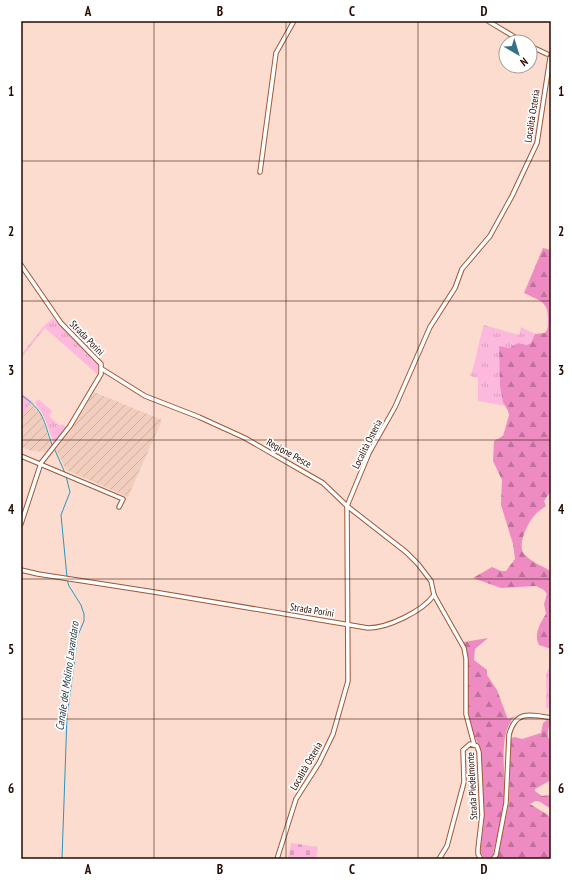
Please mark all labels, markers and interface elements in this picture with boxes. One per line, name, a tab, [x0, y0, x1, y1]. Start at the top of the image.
text: A	[84, 3, 92, 20]
text: B	[217, 3, 223, 20]
text: C	[349, 3, 355, 20]
text: D	[481, 3, 488, 20]
north arrow	[498, 34, 538, 74]
text: N	[517, 55, 531, 69]
text: 1	[8, 83, 14, 100]
text: 1	[558, 83, 564, 100]
street label: Località Osteria	[521, 89, 543, 143]
text: 2	[8, 223, 14, 240]
text: 2	[558, 223, 564, 240]
street label: Strada Porini	[67, 318, 107, 358]
text: 3	[8, 362, 14, 379]
text: 3	[558, 362, 564, 379]
street label: Località Osteria	[349, 417, 385, 471]
street label: Regione Pesce	[264, 435, 314, 471]
text: 4	[8, 501, 15, 518]
text: 4	[558, 501, 565, 518]
street label: Strada Porini	[289, 600, 335, 620]
water label: Canale del Molino Lavandaro	[52, 619, 82, 731]
text: 5	[8, 641, 14, 658]
text: 5	[558, 641, 564, 658]
street label: Località Osteria	[287, 740, 325, 792]
street label: Strada Piedelmonte	[464, 752, 480, 820]
text: 6	[8, 780, 14, 797]
text: 6	[558, 780, 564, 797]
text: A	[84, 861, 92, 878]
text: B	[217, 861, 223, 878]
text: C	[349, 861, 355, 878]
text: D	[481, 861, 488, 878]

